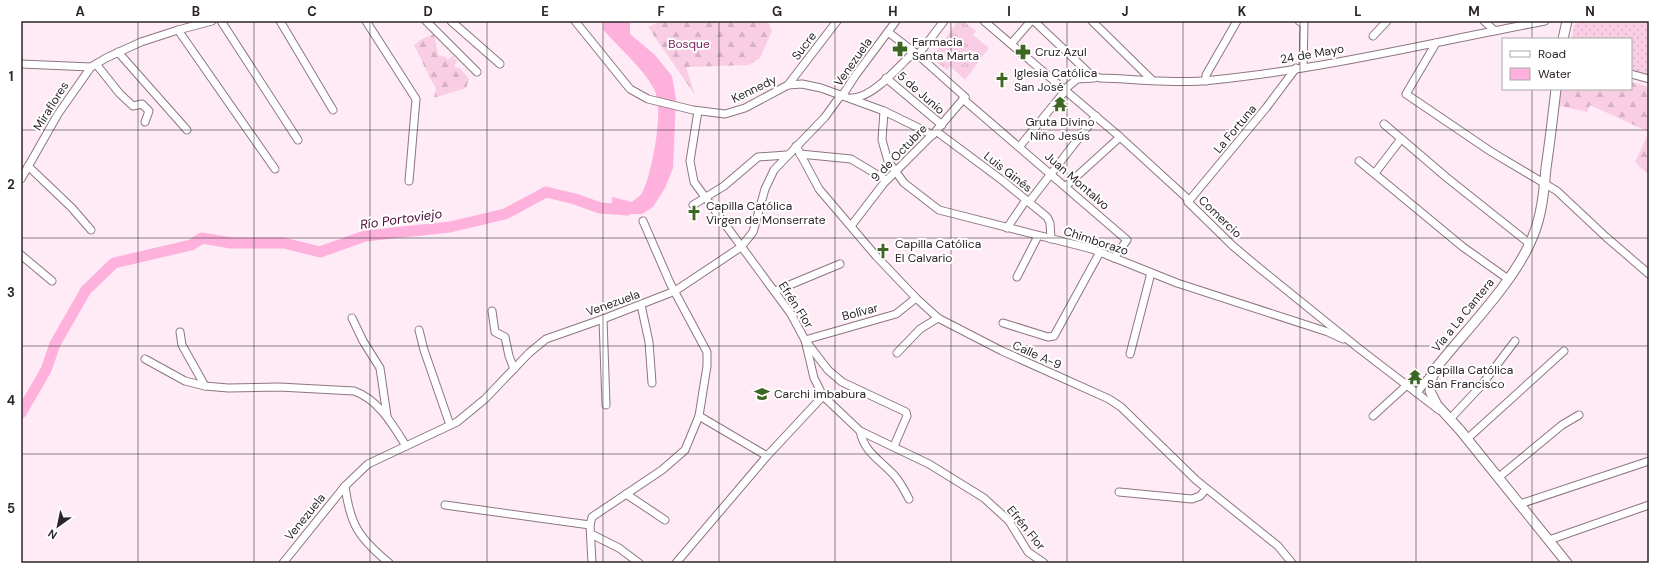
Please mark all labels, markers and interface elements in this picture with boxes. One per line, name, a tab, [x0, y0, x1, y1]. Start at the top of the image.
text: A	[75, 3, 85, 20]
text: B	[192, 3, 200, 20]
text: C	[307, 3, 317, 20]
text: D	[423, 3, 433, 20]
text: E	[541, 3, 549, 20]
text: F	[657, 3, 665, 20]
text: G	[772, 3, 782, 20]
text: H	[888, 3, 898, 20]
text: I	[1007, 3, 1011, 20]
text: J	[1121, 3, 1129, 20]
text: K	[1238, 3, 1247, 20]
text: L	[1354, 3, 1362, 20]
text: M	[1468, 3, 1480, 20]
text: N	[1585, 3, 1595, 20]
street label: Sucre	[788, 28, 820, 63]
street label: Venezuela	[830, 34, 876, 90]
place label: Farmacia Santa Marta	[912, 34, 979, 64]
park label: Bosque	[668, 36, 710, 52]
legend	[1502, 38, 1632, 90]
pharmacy icon: Farmacia Santa Marta	[891, 40, 909, 58]
street label: 24 de Mayo	[1279, 41, 1345, 67]
pharmacy icon: Cruz Azul	[1014, 43, 1032, 61]
place label: Cruz Azul	[1035, 44, 1087, 60]
text: Road	[1538, 46, 1566, 62]
place label: Iglesia Católica San José	[1014, 65, 1097, 95]
text: Water	[1538, 66, 1572, 82]
text: 1	[9, 68, 13, 85]
street label: 5 de Junio	[894, 68, 948, 118]
street label: Kennedy	[729, 71, 779, 107]
church icon: Iglesia Católica San José	[993, 71, 1011, 89]
street label: Miraflores	[30, 78, 72, 134]
temple icon: Gruta Divino Niño Jesús	[1051, 95, 1069, 113]
street label: La Fortuna	[1210, 101, 1260, 157]
place label: Gruta Divino Niño Jesús	[1025, 114, 1095, 144]
street label: 9 de Octubre	[867, 121, 931, 185]
street label: Luis Ginés	[981, 148, 1035, 196]
street label: Juan Montalvo	[1041, 149, 1113, 213]
text: 2	[7, 176, 15, 193]
street label: Comercio	[1195, 192, 1245, 242]
place label: Capilla Católica Virgen de Monserrate	[706, 198, 826, 228]
church icon: Capilla Católica Virgen de Monserrate	[685, 204, 703, 222]
water label: Río Portoviejo	[359, 205, 443, 233]
street label: Chimborazo	[1062, 223, 1130, 259]
place label: Capilla Católica El Calvario	[895, 236, 981, 266]
church icon: Capilla Católica El Calvario	[874, 242, 892, 260]
street label: Vía a La Cantera	[1428, 275, 1498, 355]
street label: Efrén Flor	[775, 279, 817, 332]
text: 3	[7, 284, 15, 301]
street label: Venezuela	[584, 286, 642, 320]
street label: Bolívar	[840, 299, 880, 324]
street label: Calle A-9	[1010, 337, 1064, 373]
place label: Capilla Católica San Francisco	[1427, 362, 1513, 392]
temple icon: Capilla Católica San Francisco	[1406, 368, 1424, 386]
school or university icon: Carchi imbabura	[753, 385, 771, 403]
place label: Carchi imbabura	[774, 386, 866, 402]
text: 4	[7, 392, 15, 409]
street label: Venezuela	[281, 490, 329, 544]
text: 5	[7, 500, 15, 517]
street label: Efrén Flor	[1003, 503, 1049, 554]
north arrow	[38, 506, 78, 546]
text: N	[45, 526, 60, 542]

